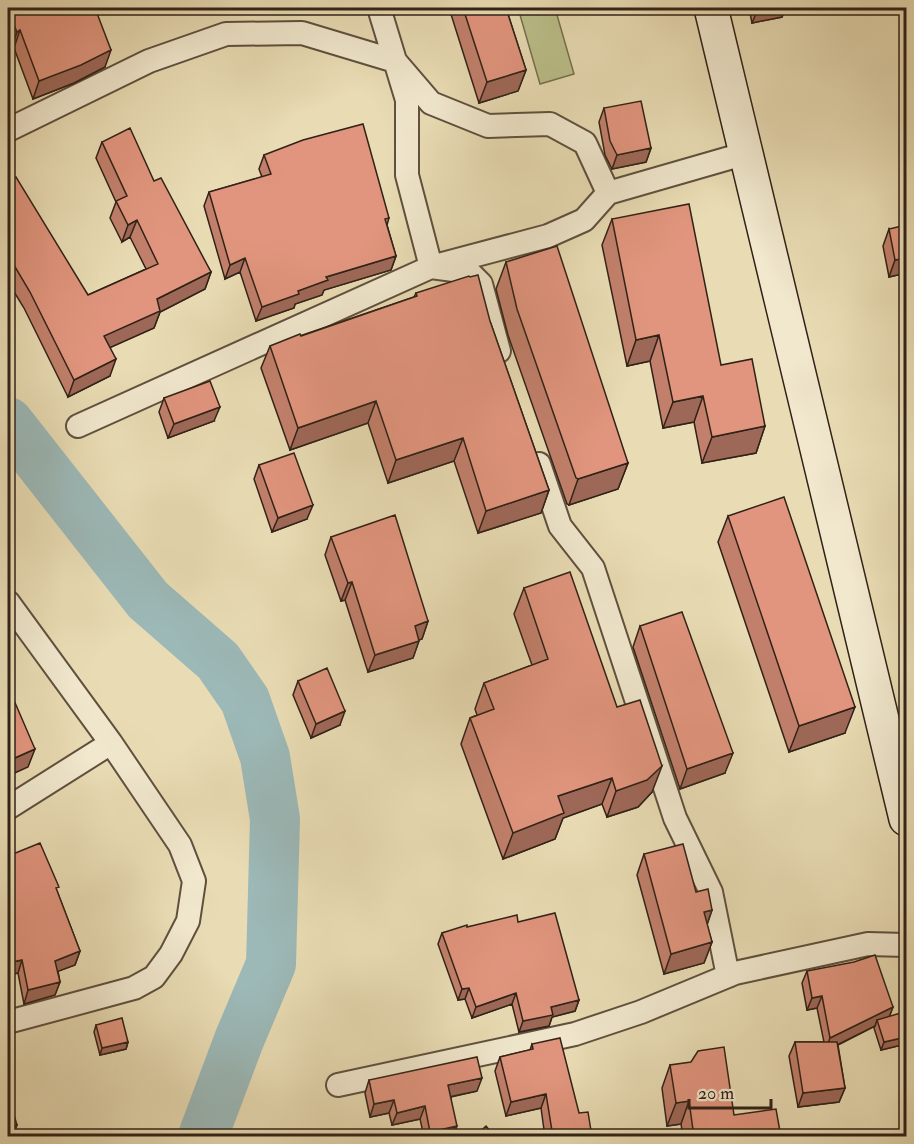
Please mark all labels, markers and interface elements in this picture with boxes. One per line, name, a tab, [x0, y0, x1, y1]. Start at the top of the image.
scale bar	[689, 1072, 772, 1110]
text: 20 m	[698, 1082, 734, 1105]

